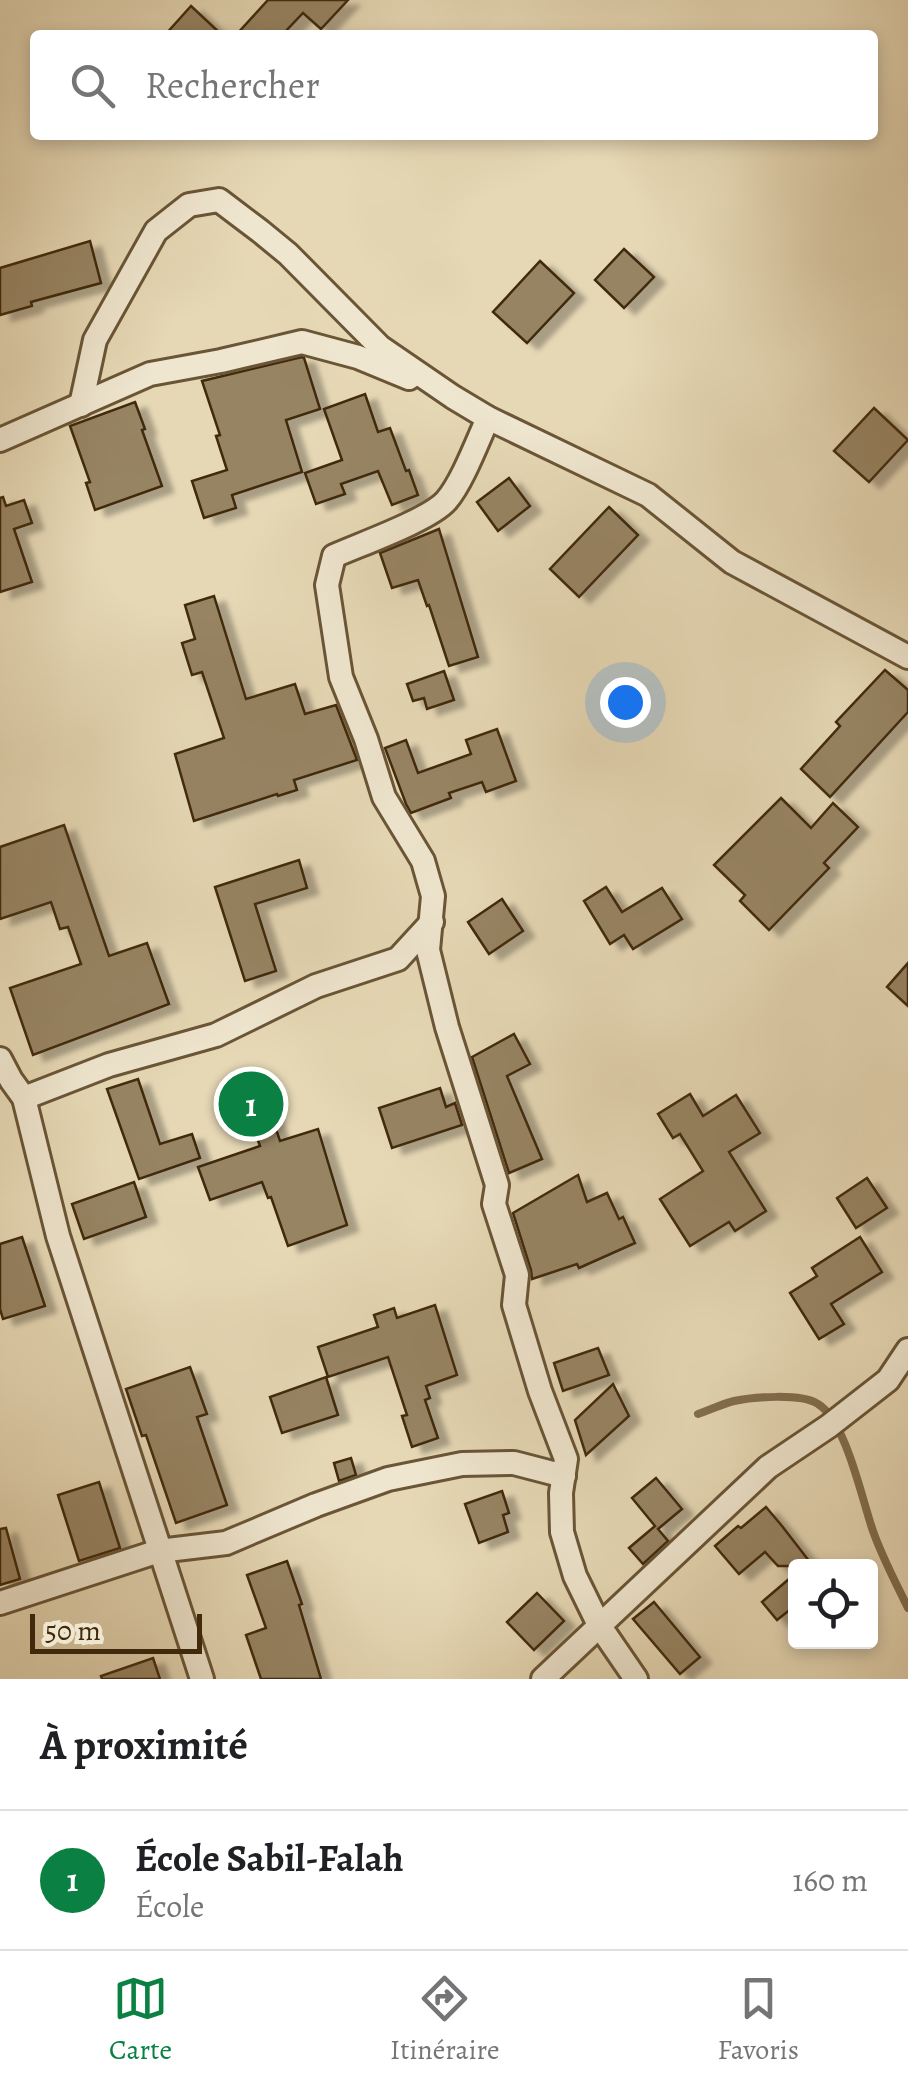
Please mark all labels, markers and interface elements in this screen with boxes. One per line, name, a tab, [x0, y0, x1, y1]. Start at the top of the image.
search box	[30, 30, 878, 140]
icon: search	[65, 58, 120, 113]
text: Rechercher	[145, 59, 320, 111]
your location	[600, 677, 651, 728]
pin: 1	[218, 1066, 284, 1142]
map controls	[788, 1559, 878, 1649]
button: locate	[788, 1559, 878, 1649]
scale bar	[30, 1609, 202, 1654]
text: 50 m	[45, 1612, 101, 1650]
text: À proximité	[40, 1716, 248, 1773]
text: École Sabil-Falah	[135, 1832, 404, 1884]
text: 1	[67, 1858, 78, 1902]
text: 160 m	[792, 1858, 868, 1902]
text: École	[135, 1884, 204, 1928]
tab: Carte	[109, 1971, 172, 2069]
tab: Itinéraire	[390, 1971, 500, 2069]
tab: Favoris	[718, 1971, 799, 2069]

